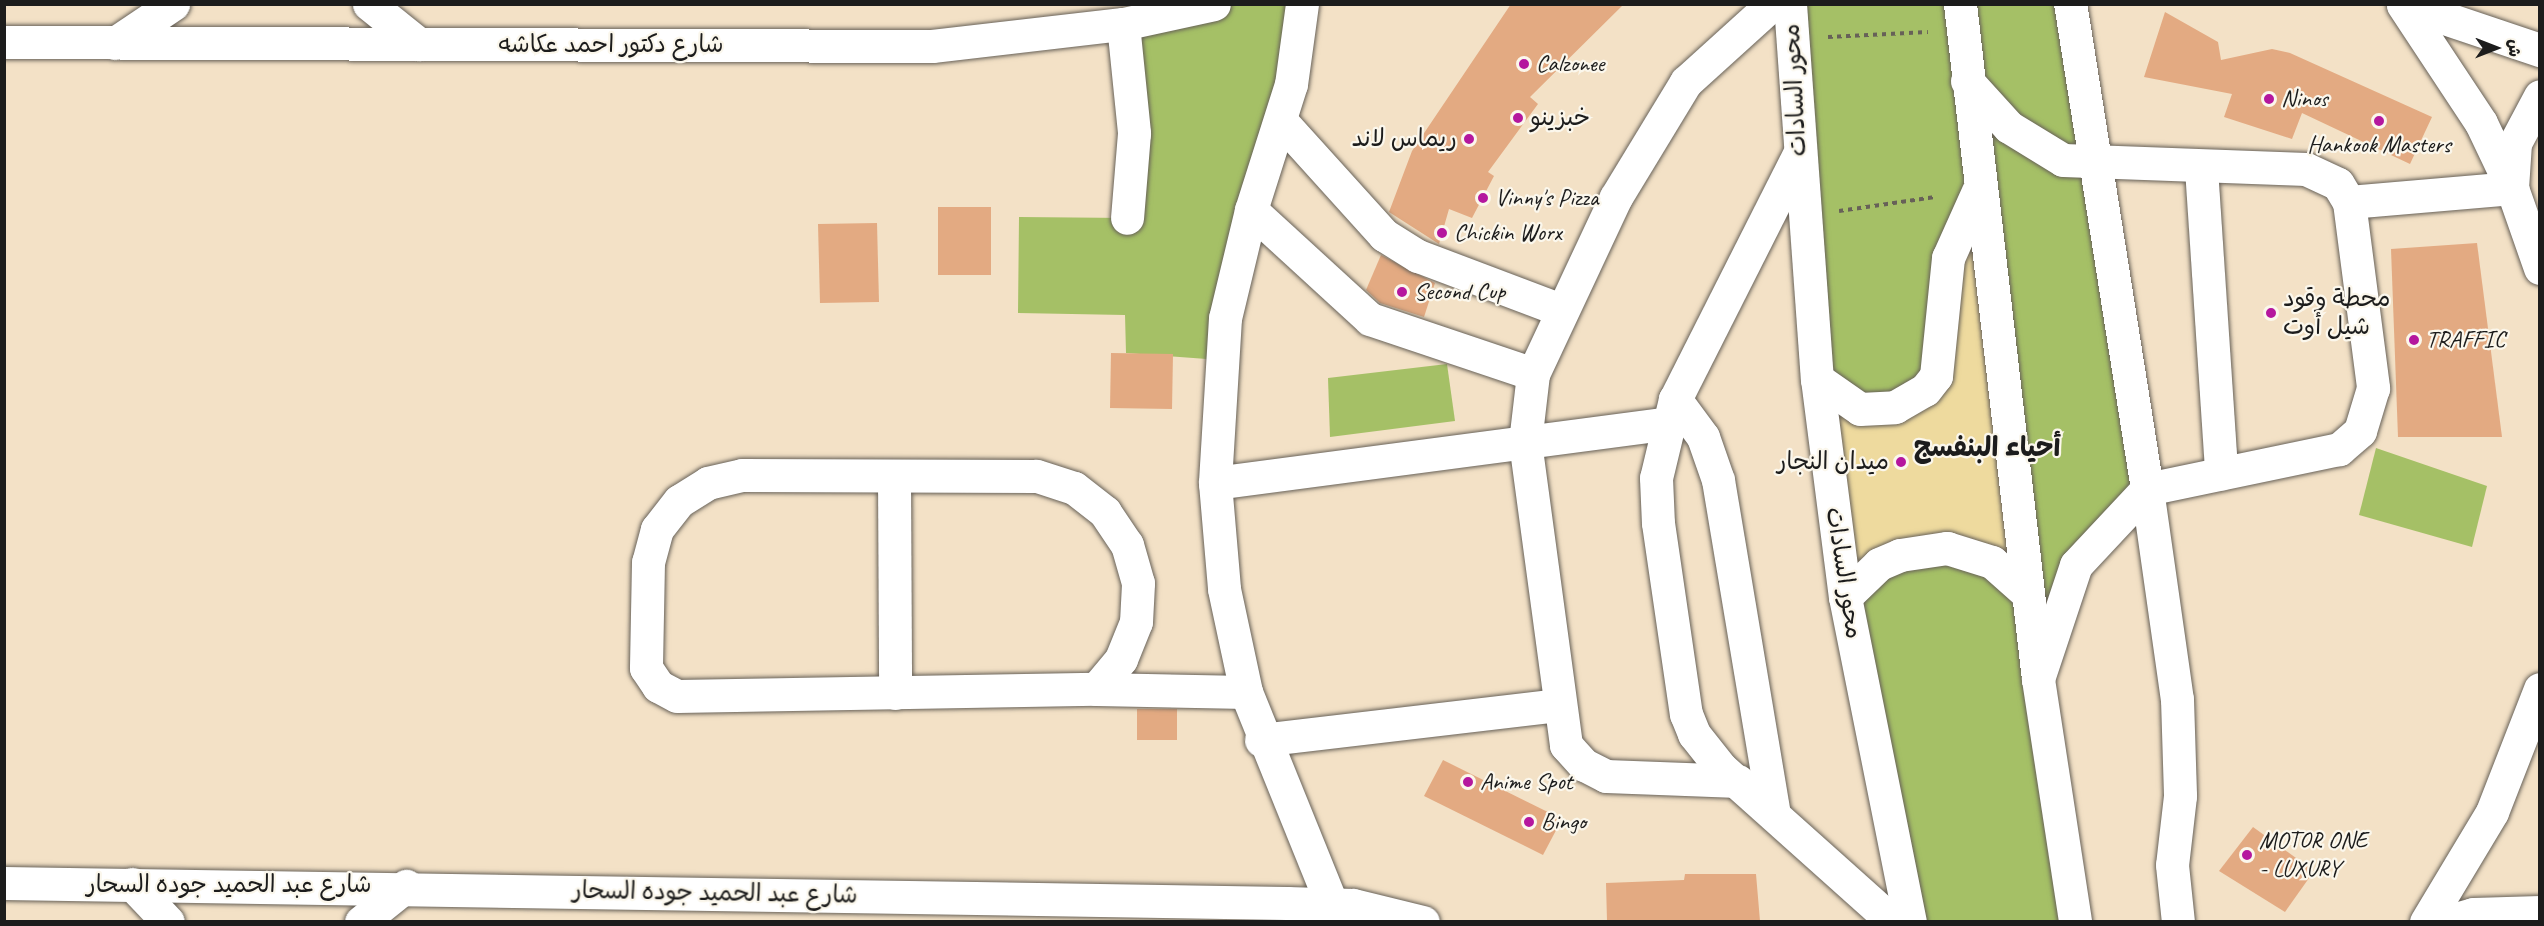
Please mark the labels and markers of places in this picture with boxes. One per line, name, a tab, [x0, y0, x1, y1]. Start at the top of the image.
place label: Calzonee	[1536, 50, 1604, 78]
marker: Calzonee	[1517, 57, 1531, 71]
place label: Ninos	[2281, 85, 2328, 113]
marker: Ninos	[2262, 92, 2276, 106]
place label: خبزينو	[1530, 104, 1590, 132]
marker: خبزينو	[1511, 111, 1525, 125]
marker: Hankook Masters	[2372, 114, 2386, 128]
place label: ريماس لاند	[1351, 125, 1457, 153]
place label: Hankook Masters	[2307, 131, 2451, 159]
marker: ريماس لاند	[1462, 132, 1476, 146]
place label: Vinny's Pizza	[1495, 184, 1598, 212]
marker: Vinny's Pizza	[1476, 191, 1490, 205]
place label: Chickin Worx	[1454, 219, 1562, 247]
marker: Chickin Worx	[1435, 226, 1449, 240]
place label: Second Cup	[1414, 278, 1505, 306]
marker: Second Cup	[1395, 285, 1409, 299]
place label: محطة وقود شيل أوت	[2283, 285, 2390, 341]
marker: محطة وقود شيل أوت	[2264, 306, 2278, 320]
place label: TRAFFIC	[2426, 326, 2505, 354]
marker: TRAFFIC	[2407, 333, 2421, 347]
place label: ميدان النجار	[1777, 448, 1889, 476]
marker: ميدان النجار	[1894, 455, 1908, 469]
place label: Anime Spot	[1480, 768, 1573, 796]
marker: Anime Spot	[1461, 775, 1475, 789]
place label: Bingo	[1541, 808, 1586, 836]
marker: Bingo	[1522, 815, 1536, 829]
place label: MOTOR ONE - LUXURY	[2259, 827, 2368, 883]
marker: MOTOR ONE - LUXURY	[2240, 848, 2254, 862]

